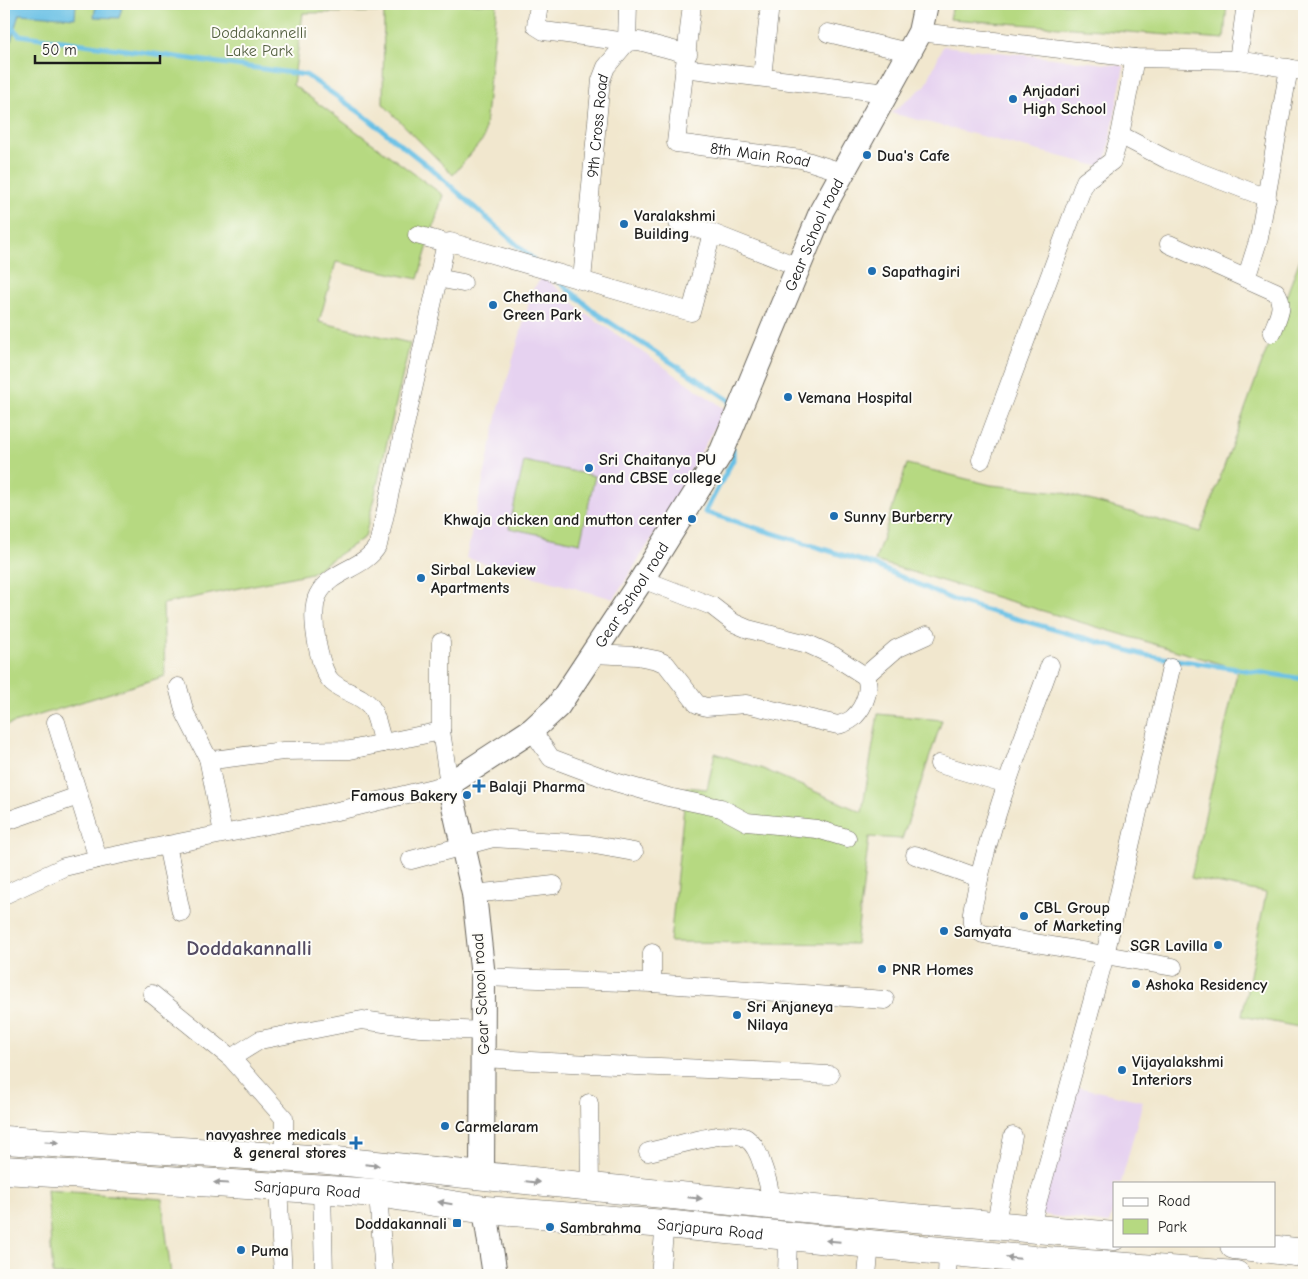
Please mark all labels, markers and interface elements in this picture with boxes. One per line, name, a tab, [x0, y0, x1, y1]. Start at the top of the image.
park label: Doddakannelli Lake Park	[211, 24, 307, 60]
scale bar	[35, 32, 160, 64]
text: 50 m	[42, 41, 77, 59]
street label: 9th Cross Road	[584, 71, 613, 179]
place label: Anjadari High School	[1023, 82, 1106, 118]
marker: Anjadari High School	[1007, 93, 1019, 105]
street label: 8th Main Road	[709, 139, 812, 171]
place label: Dua's Cafe	[877, 147, 950, 165]
marker: Dua's Cafe	[861, 149, 873, 161]
street label: Gear School road	[781, 175, 848, 294]
place label: Varalakshmi Building	[634, 207, 716, 243]
marker: Varalakshmi Building	[618, 218, 630, 230]
place label: Sapathagiri	[882, 263, 960, 281]
marker: Sapathagiri	[866, 265, 878, 277]
place label: Chethana Green Park	[503, 288, 582, 324]
marker: Chethana Green Park	[487, 299, 499, 311]
place label: Vemana Hospital	[798, 389, 912, 407]
marker: Vemana Hospital	[782, 391, 794, 403]
place label: Sri Chaitanya PU and CBSE college	[599, 451, 721, 487]
marker: Sri Chaitanya PU and CBSE college	[583, 462, 595, 474]
place label: Sunny Burberry	[844, 508, 953, 526]
marker: Sunny Burberry	[828, 510, 840, 522]
place label: Khwaja chicken and mutton center	[443, 511, 683, 529]
marker: Khwaja chicken and mutton center	[686, 513, 698, 525]
street label: Gear School road	[591, 539, 673, 651]
place label: Sirbal Lakeview Apartments	[431, 561, 536, 597]
marker: Sirbal Lakeview Apartments	[415, 572, 427, 584]
place label: Balaji Pharma	[489, 778, 585, 796]
marker: Balaji Pharma	[473, 780, 485, 792]
place label: Famous Bakery	[351, 787, 458, 805]
marker: Famous Bakery	[461, 789, 473, 801]
place label: CBL Group of Marketing	[1034, 899, 1123, 935]
marker: CBL Group of Marketing	[1018, 910, 1030, 922]
place label: Samyata	[954, 923, 1012, 941]
marker: Samyata	[938, 925, 950, 937]
street label: Gear School road	[469, 933, 493, 1055]
district label: Doddakannalli	[186, 936, 312, 960]
place label: SGR Lavilla	[1130, 937, 1208, 955]
marker: SGR Lavilla	[1212, 939, 1224, 951]
place label: PNR Homes	[892, 961, 974, 979]
marker: PNR Homes	[876, 963, 888, 975]
place label: Ashoka Residency	[1146, 976, 1268, 994]
marker: Ashoka Residency	[1130, 978, 1142, 990]
place label: Sri Anjaneya Nilaya	[747, 998, 833, 1034]
marker: Sri Anjaneya Nilaya	[731, 1009, 743, 1021]
place label: Vijayalakshmi Interiors	[1132, 1053, 1224, 1089]
marker: Vijayalakshmi Interiors	[1116, 1064, 1128, 1076]
place label: Carmelaram	[455, 1118, 539, 1136]
marker: Carmelaram	[439, 1120, 451, 1132]
place label: navyashree medicals & general stores	[206, 1126, 346, 1162]
marker: navyashree medicals & general stores	[350, 1137, 362, 1149]
one-way arrow	[45, 1139, 61, 1147]
one-way arrow	[364, 1161, 380, 1169]
street label: Sarjapura Road	[254, 1177, 361, 1202]
one-way arrow	[525, 1178, 541, 1186]
one-way arrow	[213, 1179, 229, 1187]
legend	[1113, 1182, 1276, 1246]
text: Road	[1158, 1192, 1190, 1210]
one-way arrow	[687, 1194, 703, 1202]
one-way arrow	[437, 1199, 453, 1207]
place label: Doddakannali	[355, 1215, 447, 1233]
street label: Sarjapura Road	[656, 1215, 764, 1244]
marker: Doddakannali	[451, 1217, 463, 1229]
text: Park	[1158, 1218, 1187, 1236]
place label: Sambrahma	[560, 1219, 641, 1237]
marker: Sambrahma	[544, 1221, 556, 1233]
one-way arrow	[825, 1237, 841, 1245]
place label: Puma	[251, 1242, 289, 1260]
marker: Puma	[235, 1244, 247, 1256]
one-way arrow	[1004, 1254, 1020, 1262]

